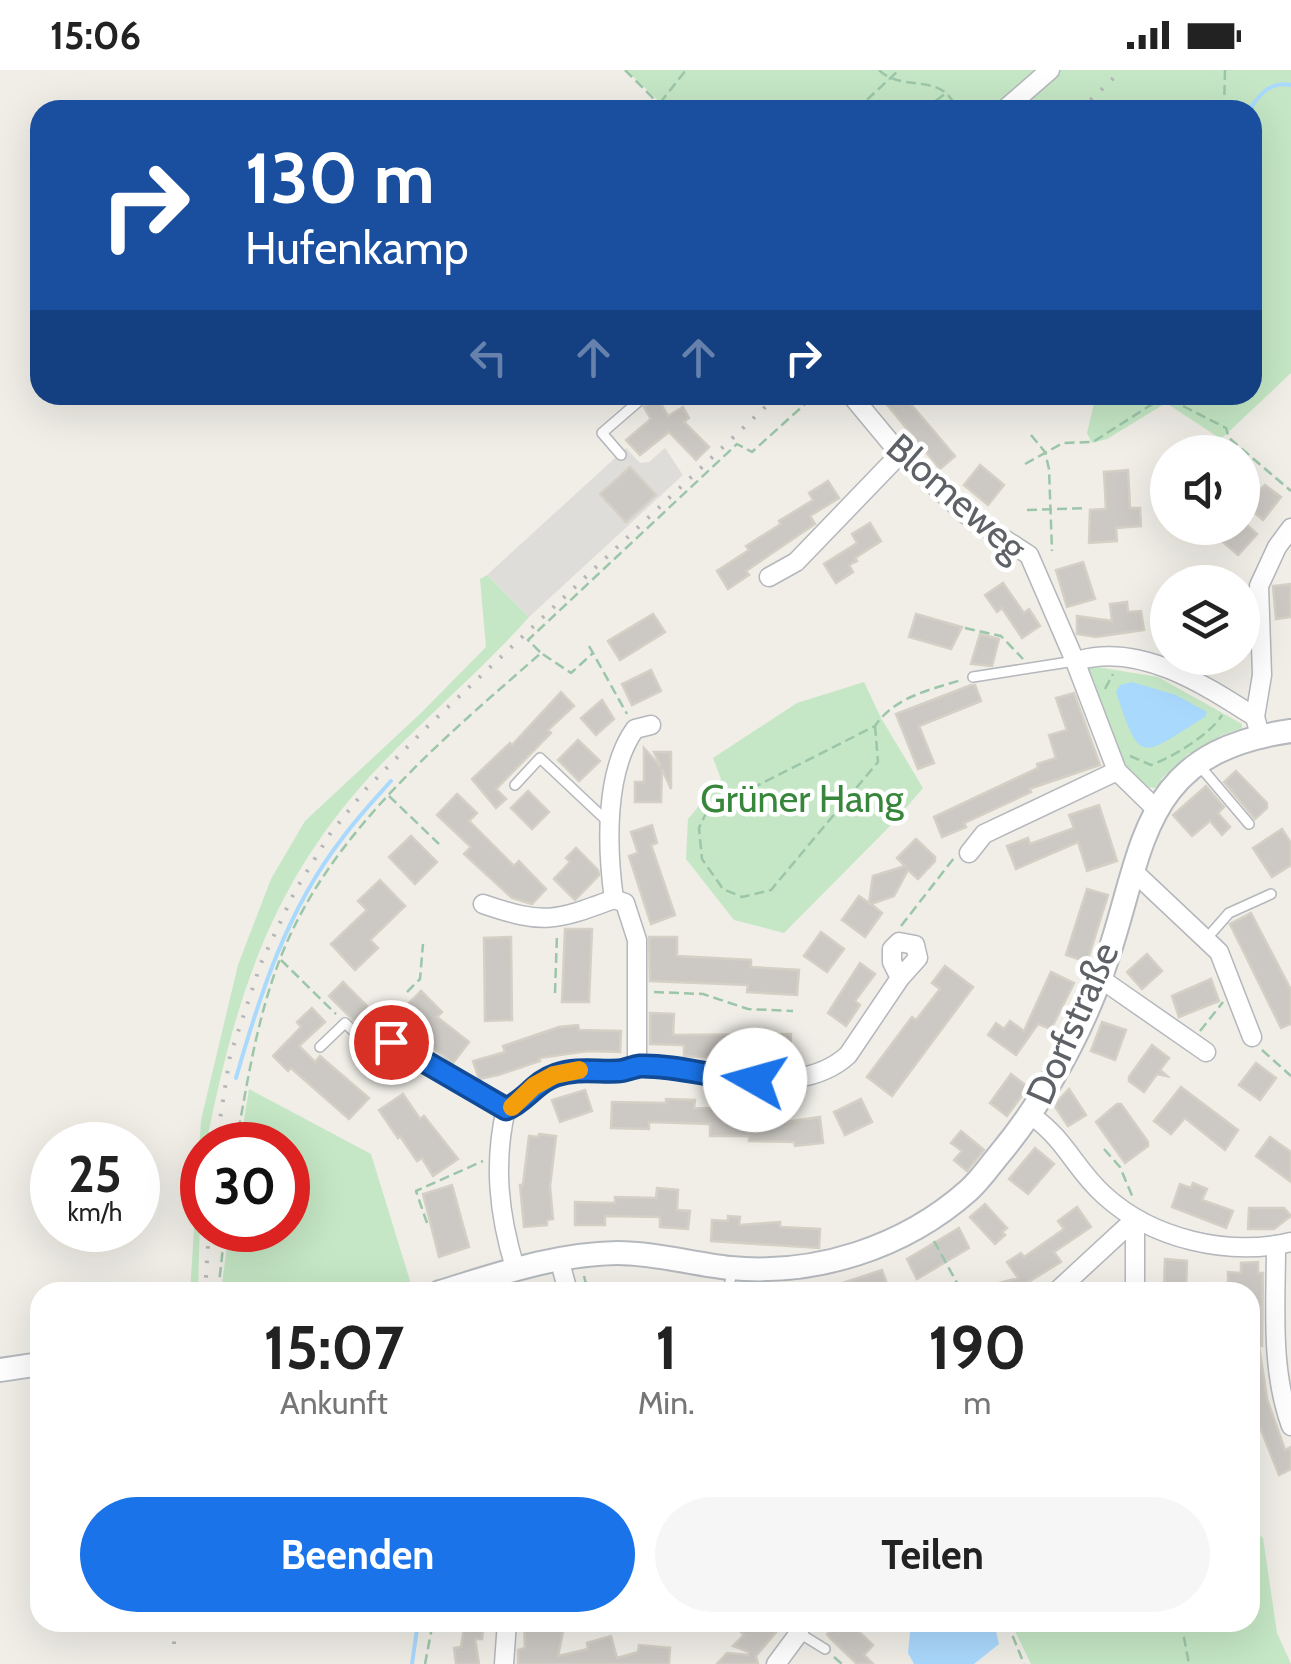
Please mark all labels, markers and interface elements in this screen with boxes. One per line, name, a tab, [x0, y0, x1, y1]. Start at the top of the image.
text: 15:06	[50, 12, 141, 59]
text: 130 m	[245, 135, 435, 221]
icon: right	[80, 140, 210, 270]
text: Hufenkamp	[245, 221, 469, 275]
icon: left	[461, 330, 516, 385]
icon: ahead	[566, 330, 621, 385]
icon: ahead	[671, 330, 726, 385]
icon: right	[776, 330, 831, 385]
street label: Blomeweg	[877, 423, 1038, 571]
map controls	[1150, 435, 1260, 675]
button: sound	[1150, 435, 1260, 545]
button: layers	[1150, 565, 1260, 675]
park label: Grüner Hang	[700, 775, 905, 822]
street label: Dorfstraße	[1015, 935, 1129, 1111]
pin	[349, 1000, 434, 1085]
icon: arrive	[364, 1015, 419, 1070]
position arrow	[703, 1028, 807, 1132]
speed limit sign: 30	[180, 1122, 310, 1252]
text: 25	[68, 1144, 122, 1205]
text: km/h	[68, 1197, 122, 1227]
text: 15:07	[264, 1311, 404, 1384]
text: 1	[655, 1311, 677, 1384]
text: 190	[928, 1311, 1026, 1384]
text: Ankunft	[280, 1383, 388, 1422]
text: Min.	[638, 1383, 695, 1422]
text: m	[963, 1383, 991, 1422]
button: Beenden	[80, 1497, 635, 1612]
button: Teilen	[655, 1497, 1210, 1612]

